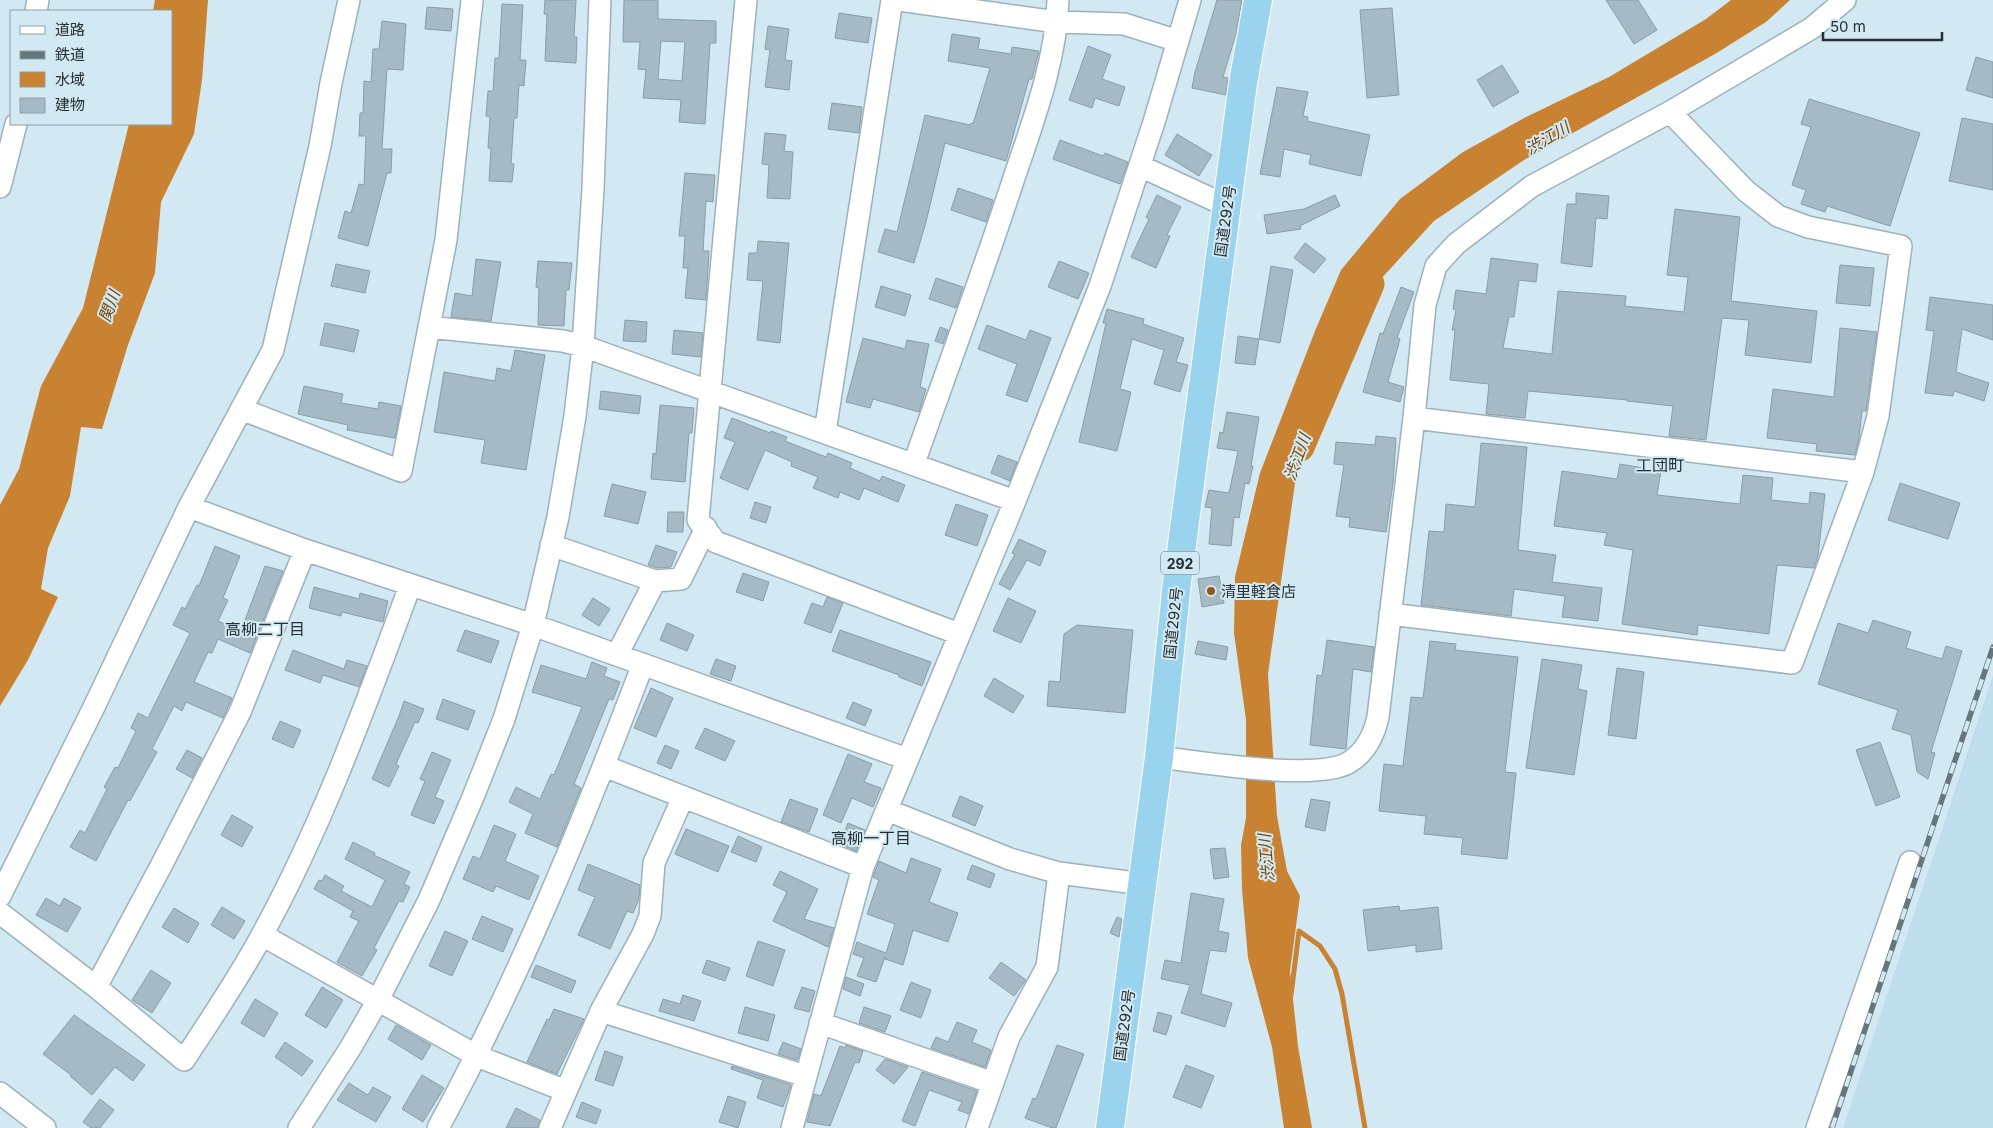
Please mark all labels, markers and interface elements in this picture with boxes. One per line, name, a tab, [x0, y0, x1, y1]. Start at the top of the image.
legend	[10, 10, 172, 125]
scale bar	[1823, 10, 1942, 42]
text: 50 m	[1830, 17, 1866, 36]
text: 道路	[55, 20, 85, 39]
text: 鉄道	[55, 45, 85, 64]
text: 水域	[55, 70, 85, 89]
text: 建物	[55, 95, 85, 114]
water label: 渋江川	[1521, 116, 1574, 159]
street label: 国道292号	[1211, 184, 1239, 258]
water label: 関川	[94, 286, 125, 324]
water label: 渋江川	[1279, 429, 1315, 483]
district label: 工団町	[1636, 455, 1684, 475]
road number: 292	[1161, 552, 1199, 574]
place label: 清里軽食店	[1221, 582, 1296, 601]
marker: 清里軽食店	[1205, 585, 1217, 597]
street label: 国道292号	[1160, 586, 1186, 660]
district label: 高柳二丁目	[225, 619, 305, 639]
district label: 高柳一丁目	[831, 828, 911, 848]
water label: 渋江川	[1254, 831, 1278, 883]
street label: 国道292号	[1110, 988, 1138, 1062]

